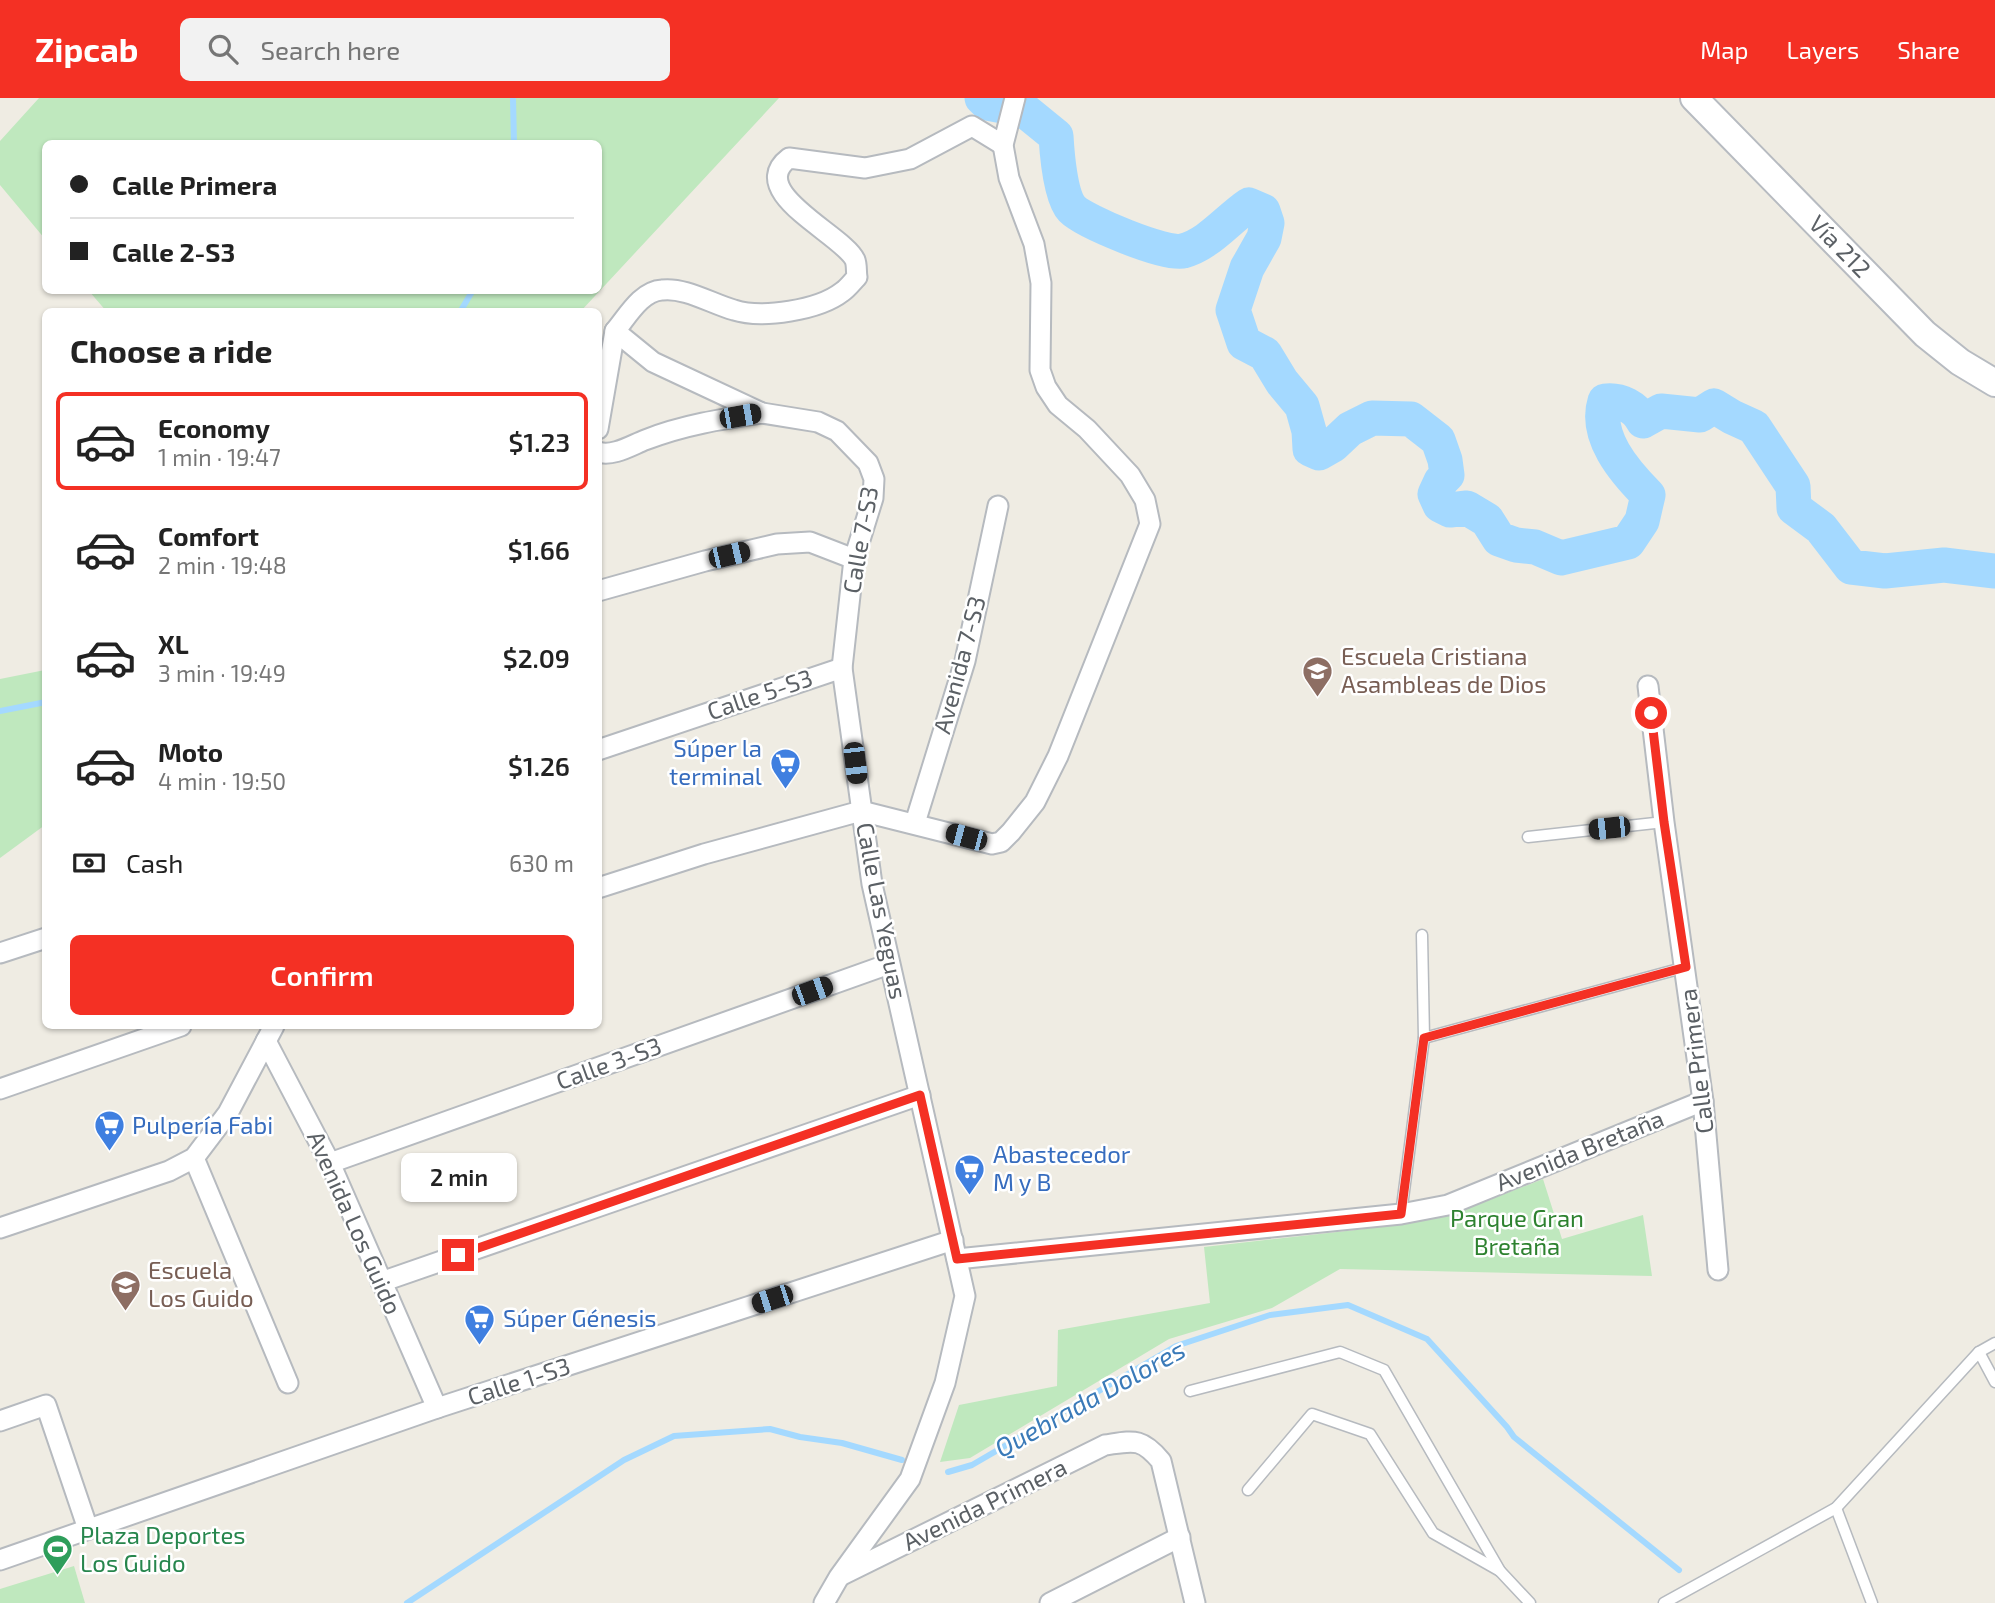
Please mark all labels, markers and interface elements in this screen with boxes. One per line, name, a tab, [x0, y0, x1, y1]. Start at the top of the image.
search box	[180, 18, 670, 81]
text: Zipcab	[35, 29, 138, 69]
icon: search	[204, 30, 242, 68]
text: Search here	[260, 34, 400, 65]
text: Map	[1700, 35, 1748, 64]
text: Layers	[1786, 35, 1859, 64]
text: Share	[1897, 35, 1960, 64]
text: Calle Primera	[112, 169, 277, 200]
street label: Vía 212	[1804, 208, 1877, 283]
text: Calle 2-S3	[112, 236, 235, 267]
text: Choose a ride	[70, 331, 273, 369]
car	[718, 402, 763, 430]
icon: car	[74, 410, 137, 473]
text: Economy	[158, 412, 270, 443]
text: $1.23	[509, 426, 570, 457]
text: 1 min · 19:47	[158, 443, 281, 471]
street label: Calle 7-S3	[836, 484, 883, 596]
icon: car	[74, 518, 137, 581]
text: Comfort	[158, 520, 259, 551]
text: $1.66	[508, 534, 570, 565]
car	[707, 540, 752, 570]
text: 2 min · 19:48	[158, 551, 287, 579]
street label: Avenida 7-S3	[926, 593, 991, 737]
icon: car	[74, 626, 137, 689]
text: XL	[158, 628, 189, 659]
place label: Escuela Cristiana Asambleas de Dios	[1341, 641, 1546, 698]
text: $2.09	[503, 642, 570, 673]
school or university icon: Escuela Cristiana Asambleas de Dios	[1301, 654, 1335, 698]
text: 3 min · 19:49	[158, 659, 286, 687]
street label: Calle 5-S3	[703, 662, 816, 725]
route start	[1635, 697, 1667, 729]
place label: Súper la terminal	[669, 733, 762, 790]
icon: car	[74, 734, 137, 797]
text: Moto	[158, 736, 223, 767]
car	[843, 741, 868, 785]
supermarket icon: Súper la terminal	[768, 746, 802, 790]
text: $1.26	[508, 750, 570, 781]
text: 4 min · 19:50	[158, 767, 286, 795]
car	[1588, 815, 1631, 841]
street label: Calle Las Yeguas	[851, 820, 914, 1001]
car	[943, 821, 990, 853]
icon: cash	[70, 844, 108, 882]
text: Cash	[126, 847, 183, 878]
text: 630 m	[509, 849, 574, 877]
button: Confirm	[70, 935, 574, 1015]
car	[789, 974, 836, 1008]
street label: Calle Primera	[1672, 987, 1719, 1135]
street label: Calle 3-S3	[552, 1030, 665, 1095]
street label: Avenida Bretaña	[1491, 1103, 1668, 1197]
supermarket icon: Pulpería Fabi	[92, 1109, 126, 1153]
place label: Pulpería Fabi	[132, 1110, 273, 1139]
street label: Avenida Los Guido	[302, 1126, 409, 1319]
place label: Abastecedor M y B	[993, 1139, 1131, 1196]
supermarket icon: Abastecedor M y B	[953, 1152, 987, 1196]
callout: 2 min	[400, 1154, 516, 1202]
text: 2 min	[430, 1163, 488, 1191]
park label: Parque Gran Bretaña	[1450, 1203, 1584, 1260]
route end	[442, 1239, 474, 1271]
place label: Escuela Los Guido	[148, 1255, 254, 1312]
school or university icon: Escuela Los Guido	[108, 1268, 142, 1312]
car	[749, 1283, 796, 1315]
supermarket icon: Súper Génesis	[463, 1302, 497, 1346]
place label: Súper Génesis	[503, 1303, 657, 1332]
water label: Quebrada Dolores	[989, 1333, 1190, 1464]
street label: Calle 1-S3	[464, 1350, 574, 1411]
street label: Avenida Primera	[898, 1451, 1071, 1556]
place label: Plaza Deportes Los Guido	[80, 1520, 245, 1577]
sports icon: Plaza Deportes Los Guido	[40, 1533, 74, 1577]

